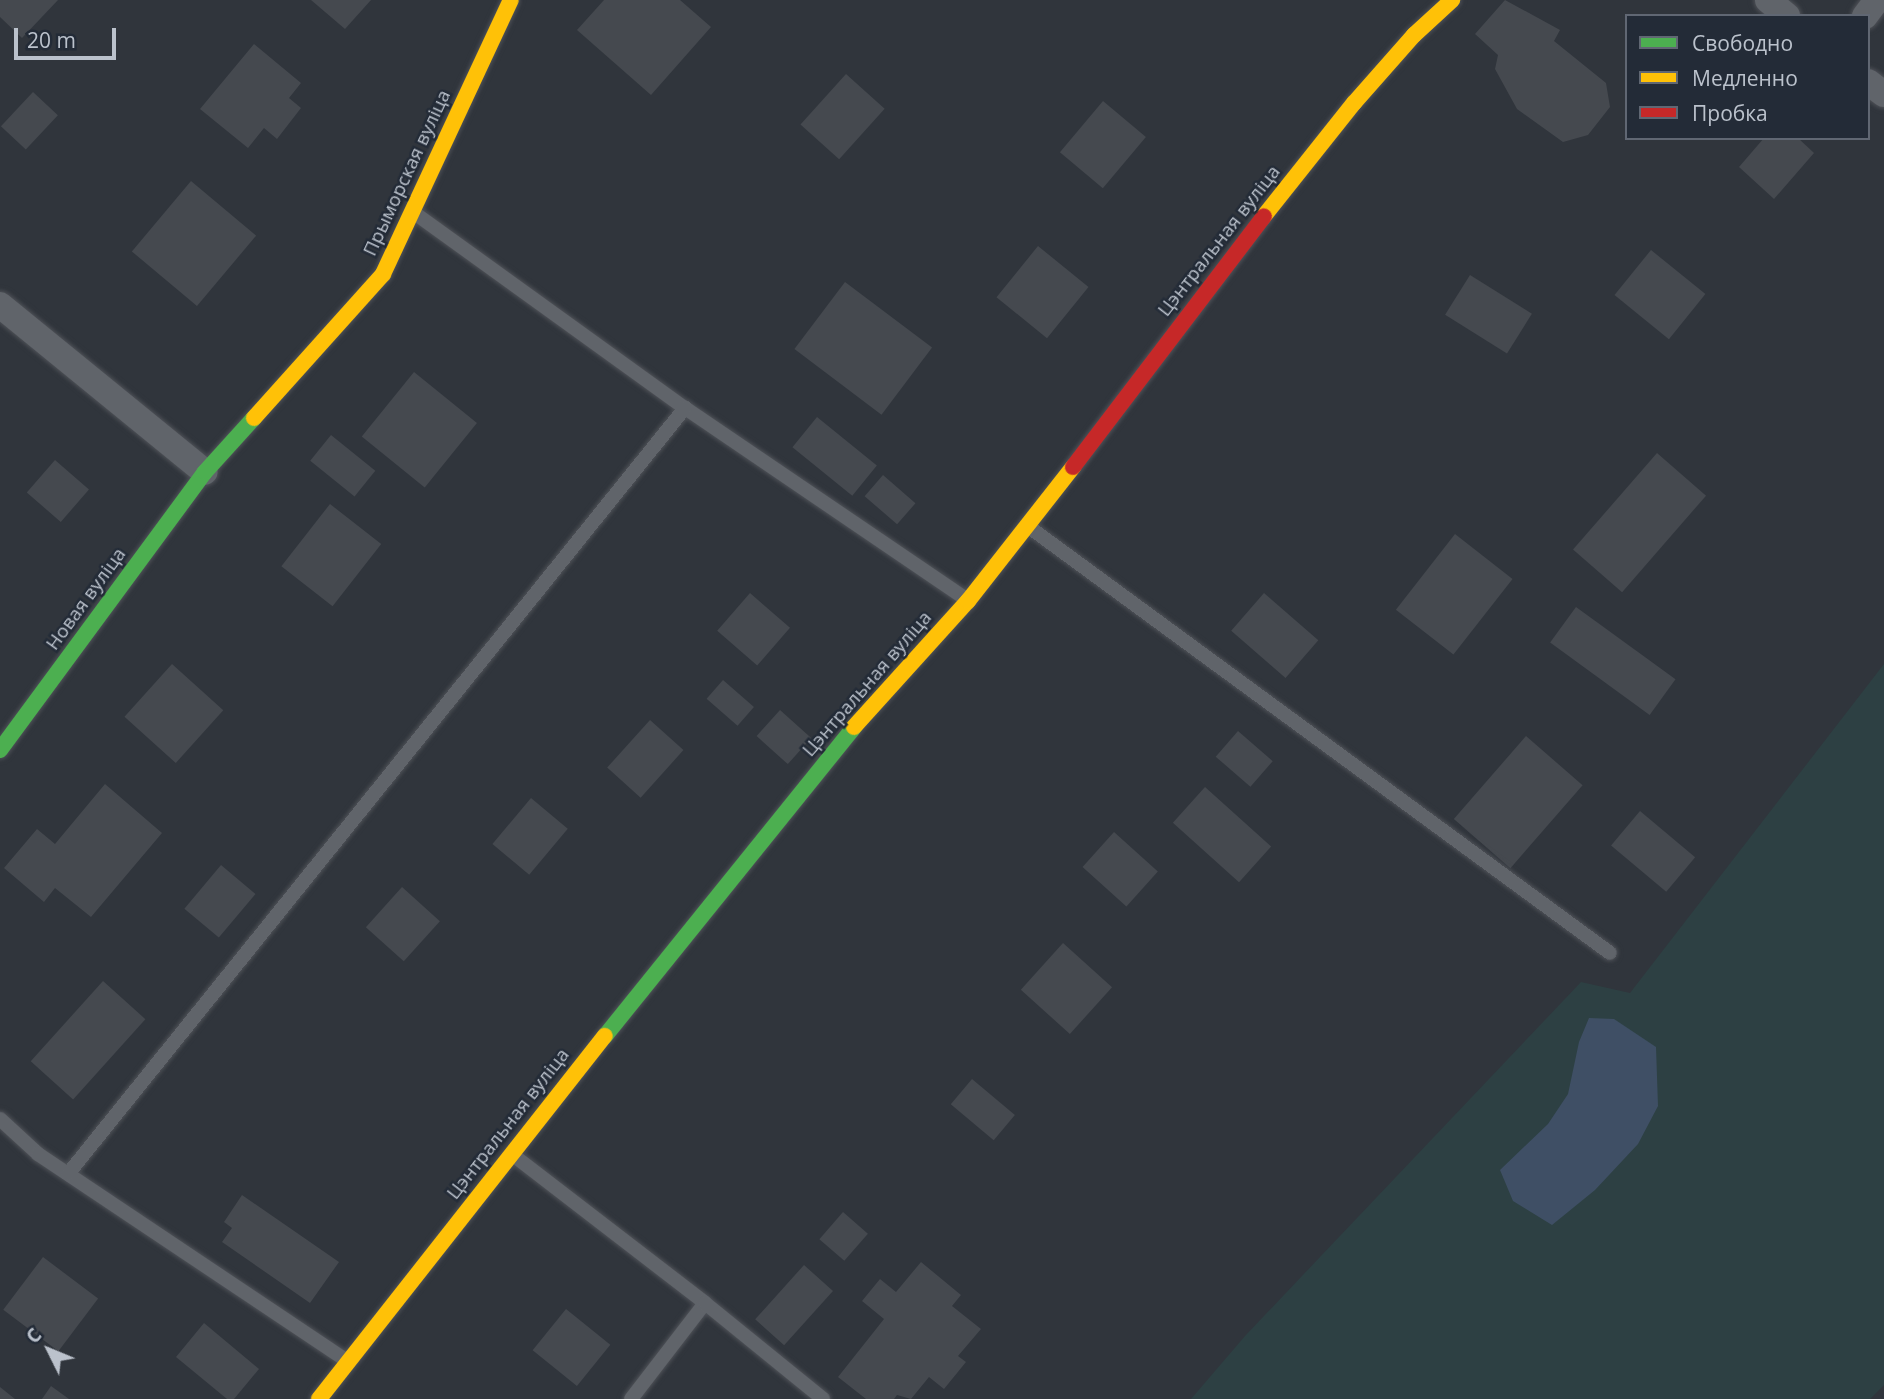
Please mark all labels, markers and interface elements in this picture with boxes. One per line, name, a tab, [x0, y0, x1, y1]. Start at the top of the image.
scale bar	[18, 14, 119, 58]
legend	[1625, 14, 1870, 140]
text: 20 m	[27, 26, 76, 54]
text: Свободно	[1692, 29, 1793, 57]
text: Медленно	[1692, 64, 1798, 92]
street label: Прыморская вуліца	[359, 86, 455, 260]
text: Пробка	[1692, 99, 1768, 127]
street label: Цэнтральная вуліца	[1153, 161, 1285, 321]
street label: Новая вуліца	[41, 543, 131, 655]
street label: Цэнтральная вуліца	[798, 607, 936, 761]
street label: Цэнтральная вуліца	[442, 1044, 574, 1204]
north arrow	[14, 1315, 84, 1385]
text: С	[20, 1322, 47, 1349]

